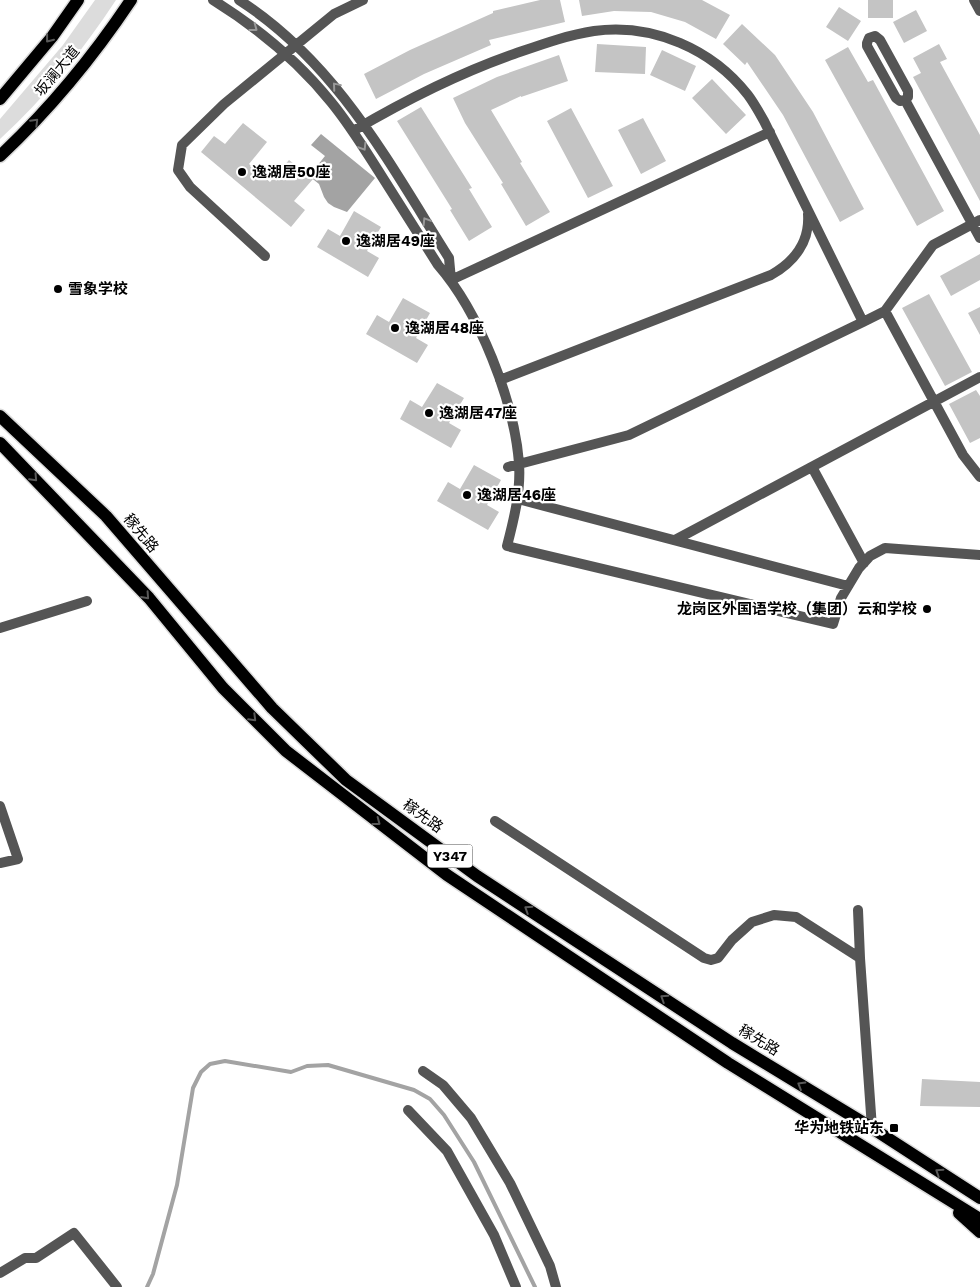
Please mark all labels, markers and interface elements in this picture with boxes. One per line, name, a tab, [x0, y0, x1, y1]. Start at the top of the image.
one-way arrow	[248, 22, 257, 30]
one-way arrow	[47, 33, 55, 42]
street label: 坂澜大道	[31, 42, 83, 100]
one-way arrow	[332, 83, 341, 92]
one-way arrow	[29, 118, 38, 127]
one-way arrow	[357, 141, 366, 150]
place label: 逸湖居50座	[252, 163, 330, 181]
marker: 逸湖居50座	[236, 166, 248, 178]
one-way arrow	[423, 217, 432, 227]
place label: 逸湖居49座	[356, 232, 435, 250]
marker: 逸湖居49座	[340, 235, 352, 247]
place label: 雪象学校	[68, 280, 128, 298]
marker: 雪象学校	[52, 283, 64, 295]
place label: 逸湖居48座	[405, 319, 484, 337]
marker: 逸湖居48座	[389, 322, 401, 334]
place label: 逸湖居47座	[439, 404, 517, 422]
marker: 逸湖居47座	[423, 407, 435, 419]
one-way arrow	[28, 472, 37, 481]
place label: 逸湖居46座	[477, 486, 556, 504]
marker: 逸湖居46座	[461, 489, 473, 501]
street label: 稼先路	[120, 510, 162, 556]
one-way arrow	[140, 590, 149, 599]
place label: 龙岗区外国语学校（集团）云和学校	[677, 600, 917, 618]
marker: 龙岗区外国语学校（集团）云和学校	[921, 603, 933, 615]
one-way arrow	[247, 712, 256, 721]
street label: 稼先路	[400, 795, 446, 837]
one-way arrow	[371, 817, 380, 825]
road number: Y347	[428, 844, 472, 868]
one-way arrow	[524, 906, 533, 916]
one-way arrow	[660, 995, 669, 1005]
street label: 稼先路	[735, 1021, 783, 1059]
one-way arrow	[798, 1082, 807, 1092]
place label: 华为地铁站东	[794, 1119, 884, 1137]
marker: 华为地铁站东	[888, 1122, 900, 1134]
one-way arrow	[935, 1168, 944, 1178]

